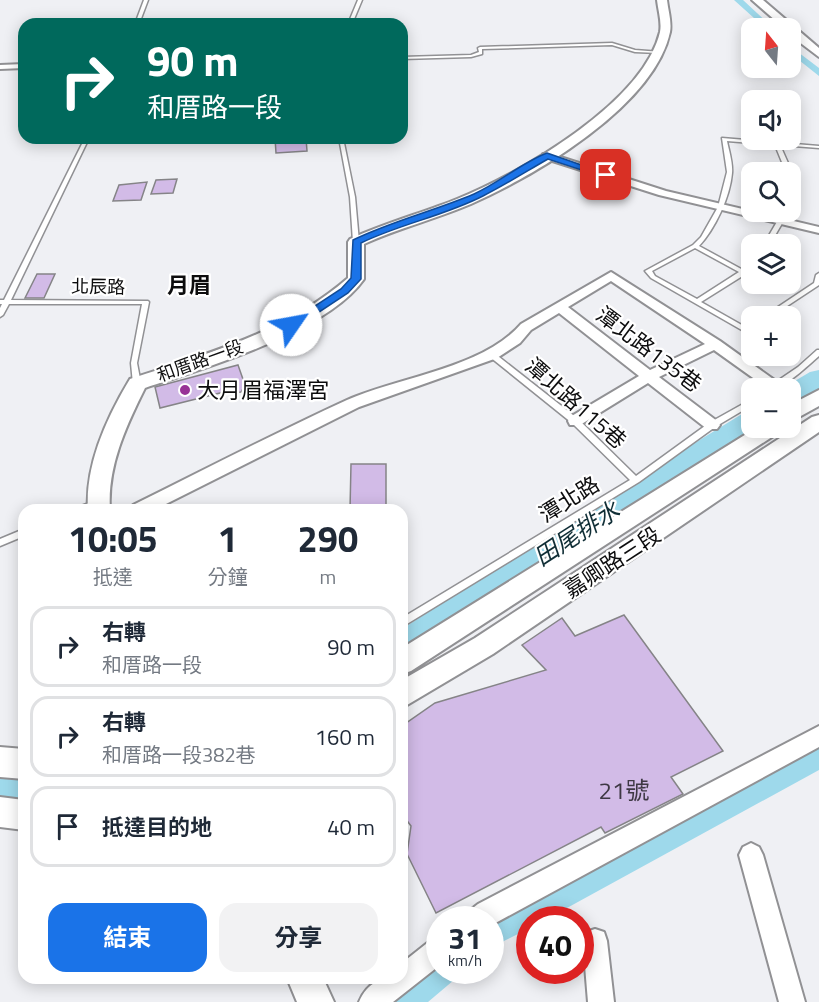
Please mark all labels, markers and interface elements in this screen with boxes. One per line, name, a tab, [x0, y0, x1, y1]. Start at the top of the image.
north arrow	[741, 18, 801, 78]
map controls	[741, 18, 801, 438]
text: 90 m	[147, 28, 239, 92]
icon: right	[48, 42, 126, 120]
text: 和厝路一段	[147, 86, 282, 127]
button: sound	[741, 90, 801, 150]
pin	[580, 149, 631, 200]
icon: arrive	[589, 158, 622, 191]
button: search	[741, 162, 801, 222]
button: layers	[741, 234, 801, 294]
district label: 月眉	[167, 268, 211, 302]
street label: 北辰路	[71, 273, 125, 300]
position arrow	[259, 293, 323, 357]
street label: 潭北路135巷	[589, 298, 709, 400]
button: +	[741, 306, 801, 366]
street label: 和厝路一段	[153, 332, 247, 389]
street label: 潭北路115巷	[518, 349, 634, 457]
place label: 大月眉福澤宮	[197, 373, 329, 407]
button: −	[741, 378, 801, 438]
marker: 大月眉福澤宮	[178, 383, 192, 397]
street label: 潭北路	[532, 467, 606, 531]
water label: 田尾排水	[526, 491, 627, 574]
text: 10:05	[68, 511, 158, 566]
text: 1	[218, 511, 238, 566]
text: 290	[298, 511, 358, 566]
street label: 嘉卿路三段	[557, 518, 667, 606]
text: 抵達	[93, 561, 133, 592]
text: 分鐘	[208, 561, 248, 592]
text: m	[319, 561, 336, 592]
text: 右轉	[102, 615, 146, 649]
icon: right	[51, 630, 84, 663]
text: 90 m	[327, 630, 375, 664]
text: 和厝路一段	[102, 649, 202, 680]
text: 右轉	[102, 705, 146, 739]
icon: right	[51, 720, 84, 753]
text: 160 m	[315, 720, 375, 754]
text: 和厝路一段382巷	[102, 739, 256, 770]
house number: 21號	[599, 772, 649, 808]
icon: arrive	[51, 810, 84, 843]
text: 抵達目的地	[102, 810, 212, 844]
text: 40 m	[327, 810, 375, 844]
button: 結束	[48, 903, 207, 972]
button: 分享	[219, 903, 378, 972]
speed limit sign: 40	[516, 906, 594, 984]
text: 31	[448, 915, 482, 961]
text: km/h	[448, 949, 482, 972]

